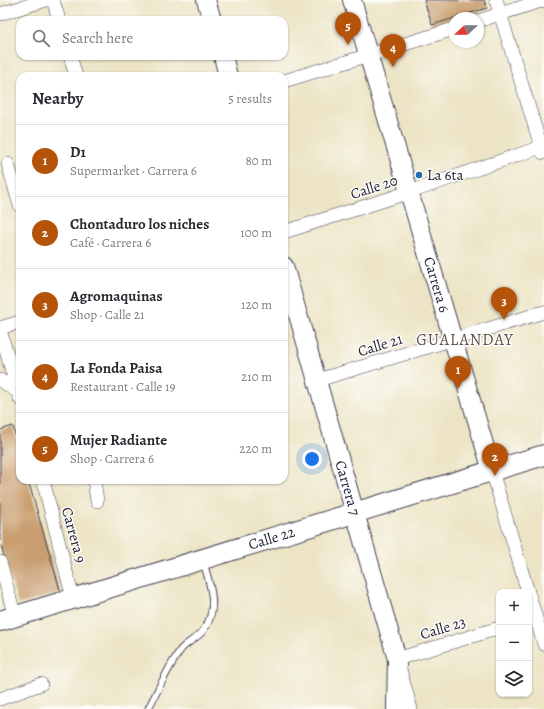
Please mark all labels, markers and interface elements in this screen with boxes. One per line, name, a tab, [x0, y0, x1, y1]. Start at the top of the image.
pin: 5	[335, 12, 361, 45]
north arrow	[448, 12, 484, 48]
search box	[16, 16, 288, 60]
icon: search	[30, 27, 52, 49]
text: Search here	[62, 28, 133, 48]
pin: 4	[380, 34, 406, 67]
text: Nearby	[32, 87, 83, 110]
text: 5 results	[228, 90, 272, 107]
text: D1	[70, 142, 86, 162]
text: 1	[43, 152, 47, 169]
text: 80 m	[245, 152, 272, 169]
text: Supermarket · Carrera 6	[70, 162, 197, 179]
place label: La 6ta	[427, 165, 463, 185]
street label: Calle 20	[348, 170, 400, 204]
marker: La 6ta	[414, 170, 424, 180]
text: Chontaduro los niches	[70, 214, 209, 234]
text: 2	[42, 224, 48, 241]
text: 100 m	[240, 224, 272, 241]
text: Café · Carrera 6	[70, 234, 151, 251]
street label: Carrera 6	[419, 255, 454, 315]
text: Agromaquinas	[70, 286, 163, 306]
pin: 3	[491, 287, 517, 320]
text: 3	[42, 296, 48, 313]
text: 120 m	[241, 296, 272, 313]
text: Shop · Calle 21	[70, 306, 144, 323]
street label: Calle 21	[355, 329, 405, 361]
district label: GUALANDAY	[416, 329, 514, 351]
pin: 1	[445, 356, 471, 389]
text: La Fonda Paisa	[70, 358, 162, 378]
text: 4	[42, 368, 48, 385]
text: 210 m	[241, 368, 272, 385]
text: Restaurant · Calle 19	[70, 378, 175, 395]
text: Mujer Radiante	[70, 430, 167, 450]
text: 5	[42, 440, 48, 457]
text: 220 m	[239, 440, 272, 457]
pin: 2	[482, 443, 508, 476]
your location	[302, 449, 322, 469]
text: Shop · Carrera 6	[70, 450, 154, 467]
street label: Carrera 7	[330, 458, 365, 519]
street label: Carrera 9	[57, 505, 91, 565]
street label: Calle 22	[246, 522, 297, 555]
map controls	[496, 589, 532, 697]
button: +	[496, 589, 532, 625]
street label: Calle 23	[418, 612, 468, 644]
button: −	[496, 625, 532, 661]
button: layers	[496, 661, 532, 697]

